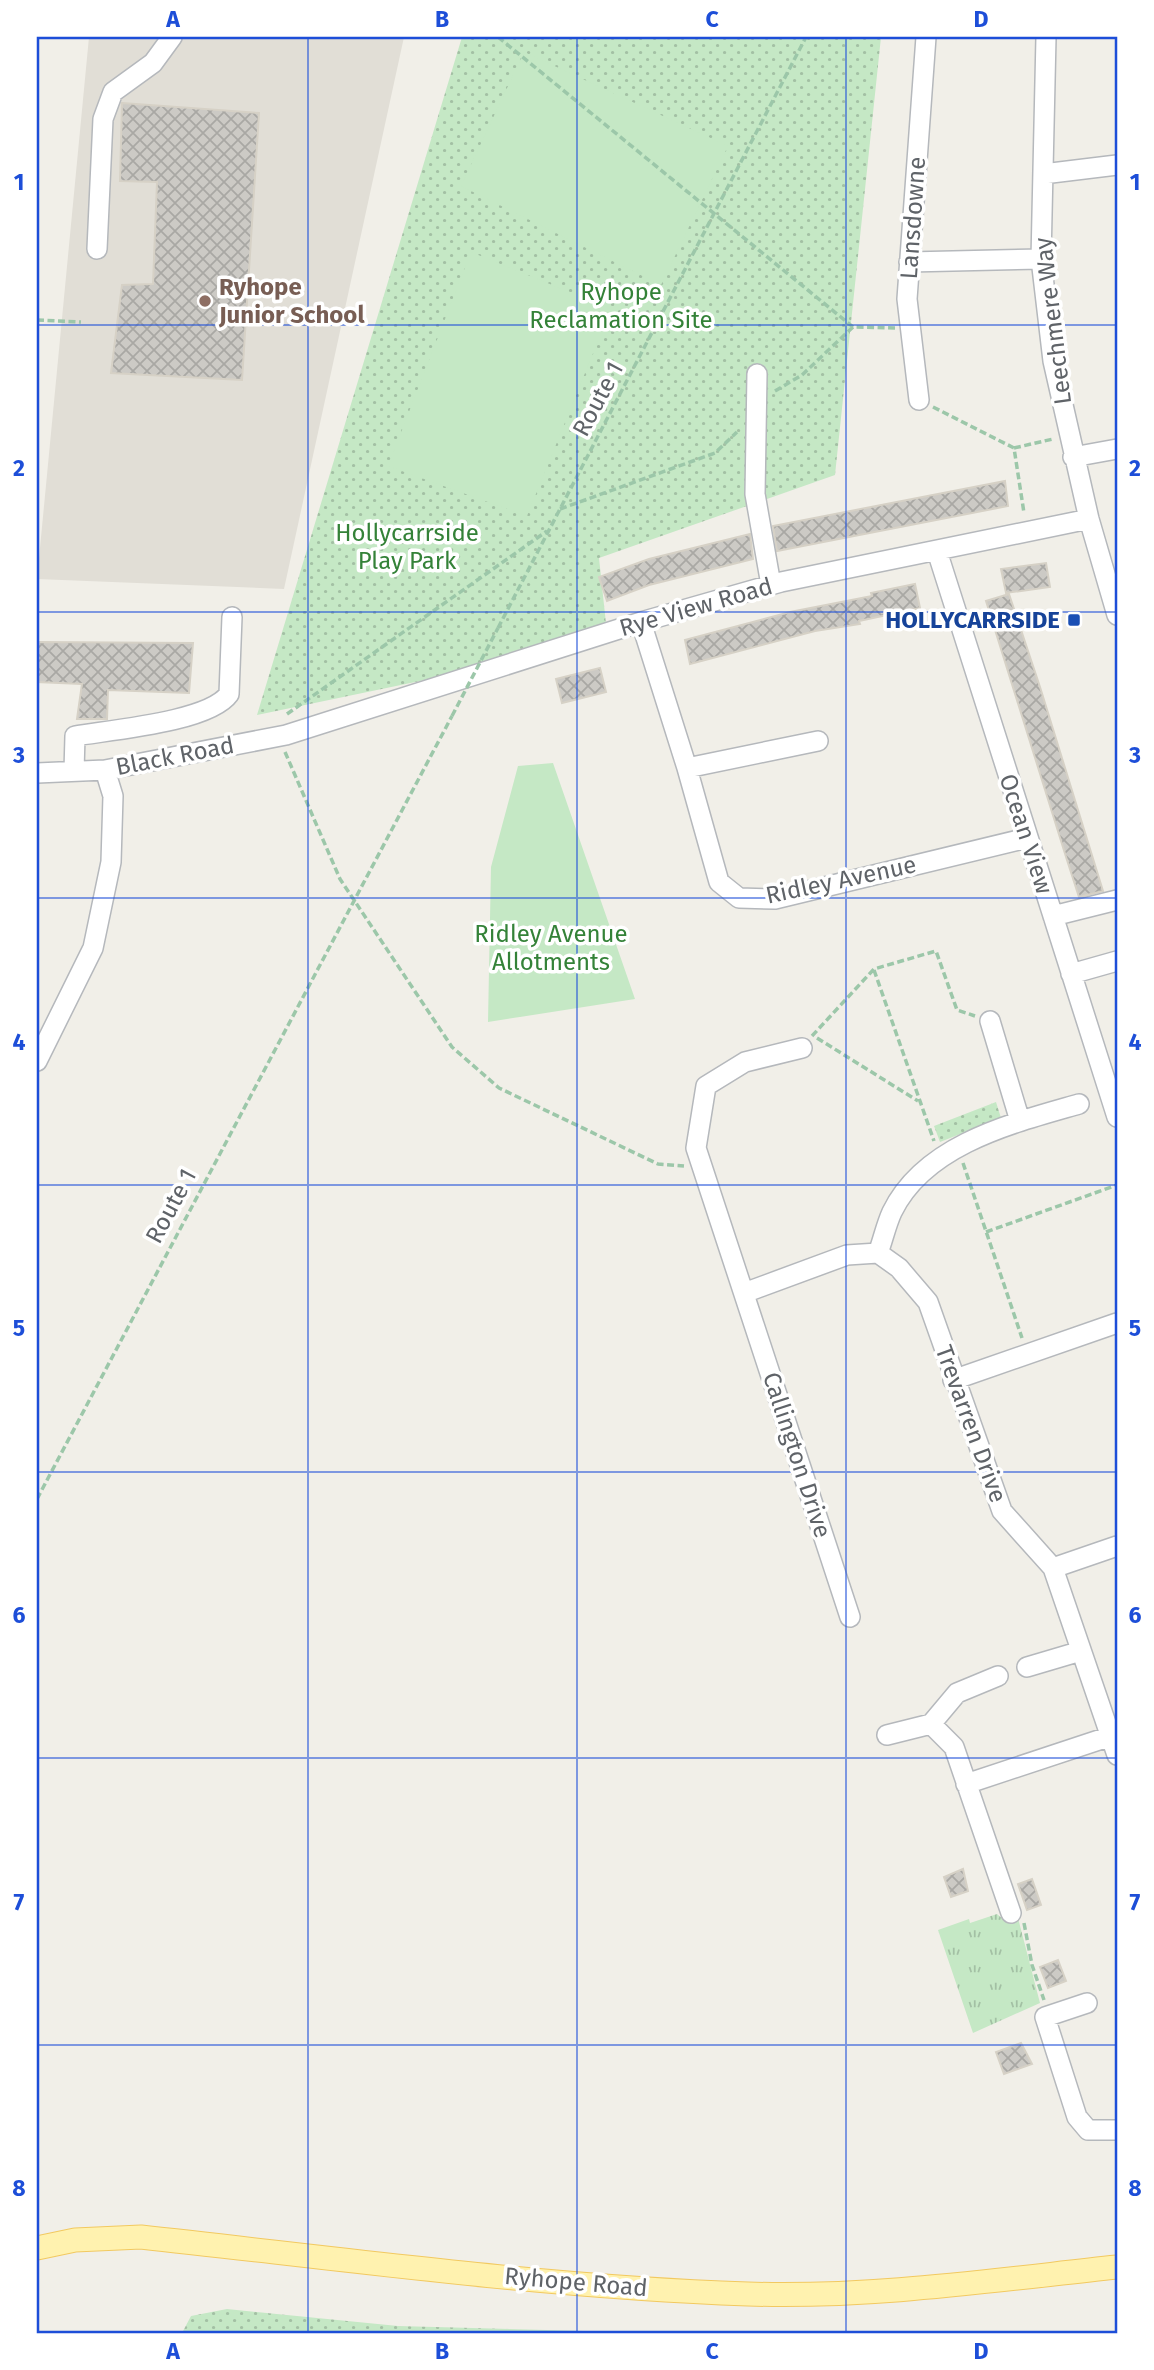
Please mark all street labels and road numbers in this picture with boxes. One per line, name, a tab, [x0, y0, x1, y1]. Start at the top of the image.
street label: Lansdowne	[895, 156, 931, 280]
street label: Leechmere Way	[1029, 236, 1077, 406]
street label: Route 1	[567, 357, 629, 441]
street label: Rye View Road	[616, 572, 776, 642]
street label: Black Road	[113, 731, 237, 781]
street label: Ocean View	[993, 771, 1059, 897]
street label: Ridley Avenue	[763, 850, 919, 910]
street label: Route 1	[140, 1164, 202, 1248]
street label: Trevarren Drive	[930, 1342, 1012, 1506]
street label: Callington Drive	[757, 1369, 837, 1541]
street label: Ryhope Road	[503, 2262, 649, 2302]

